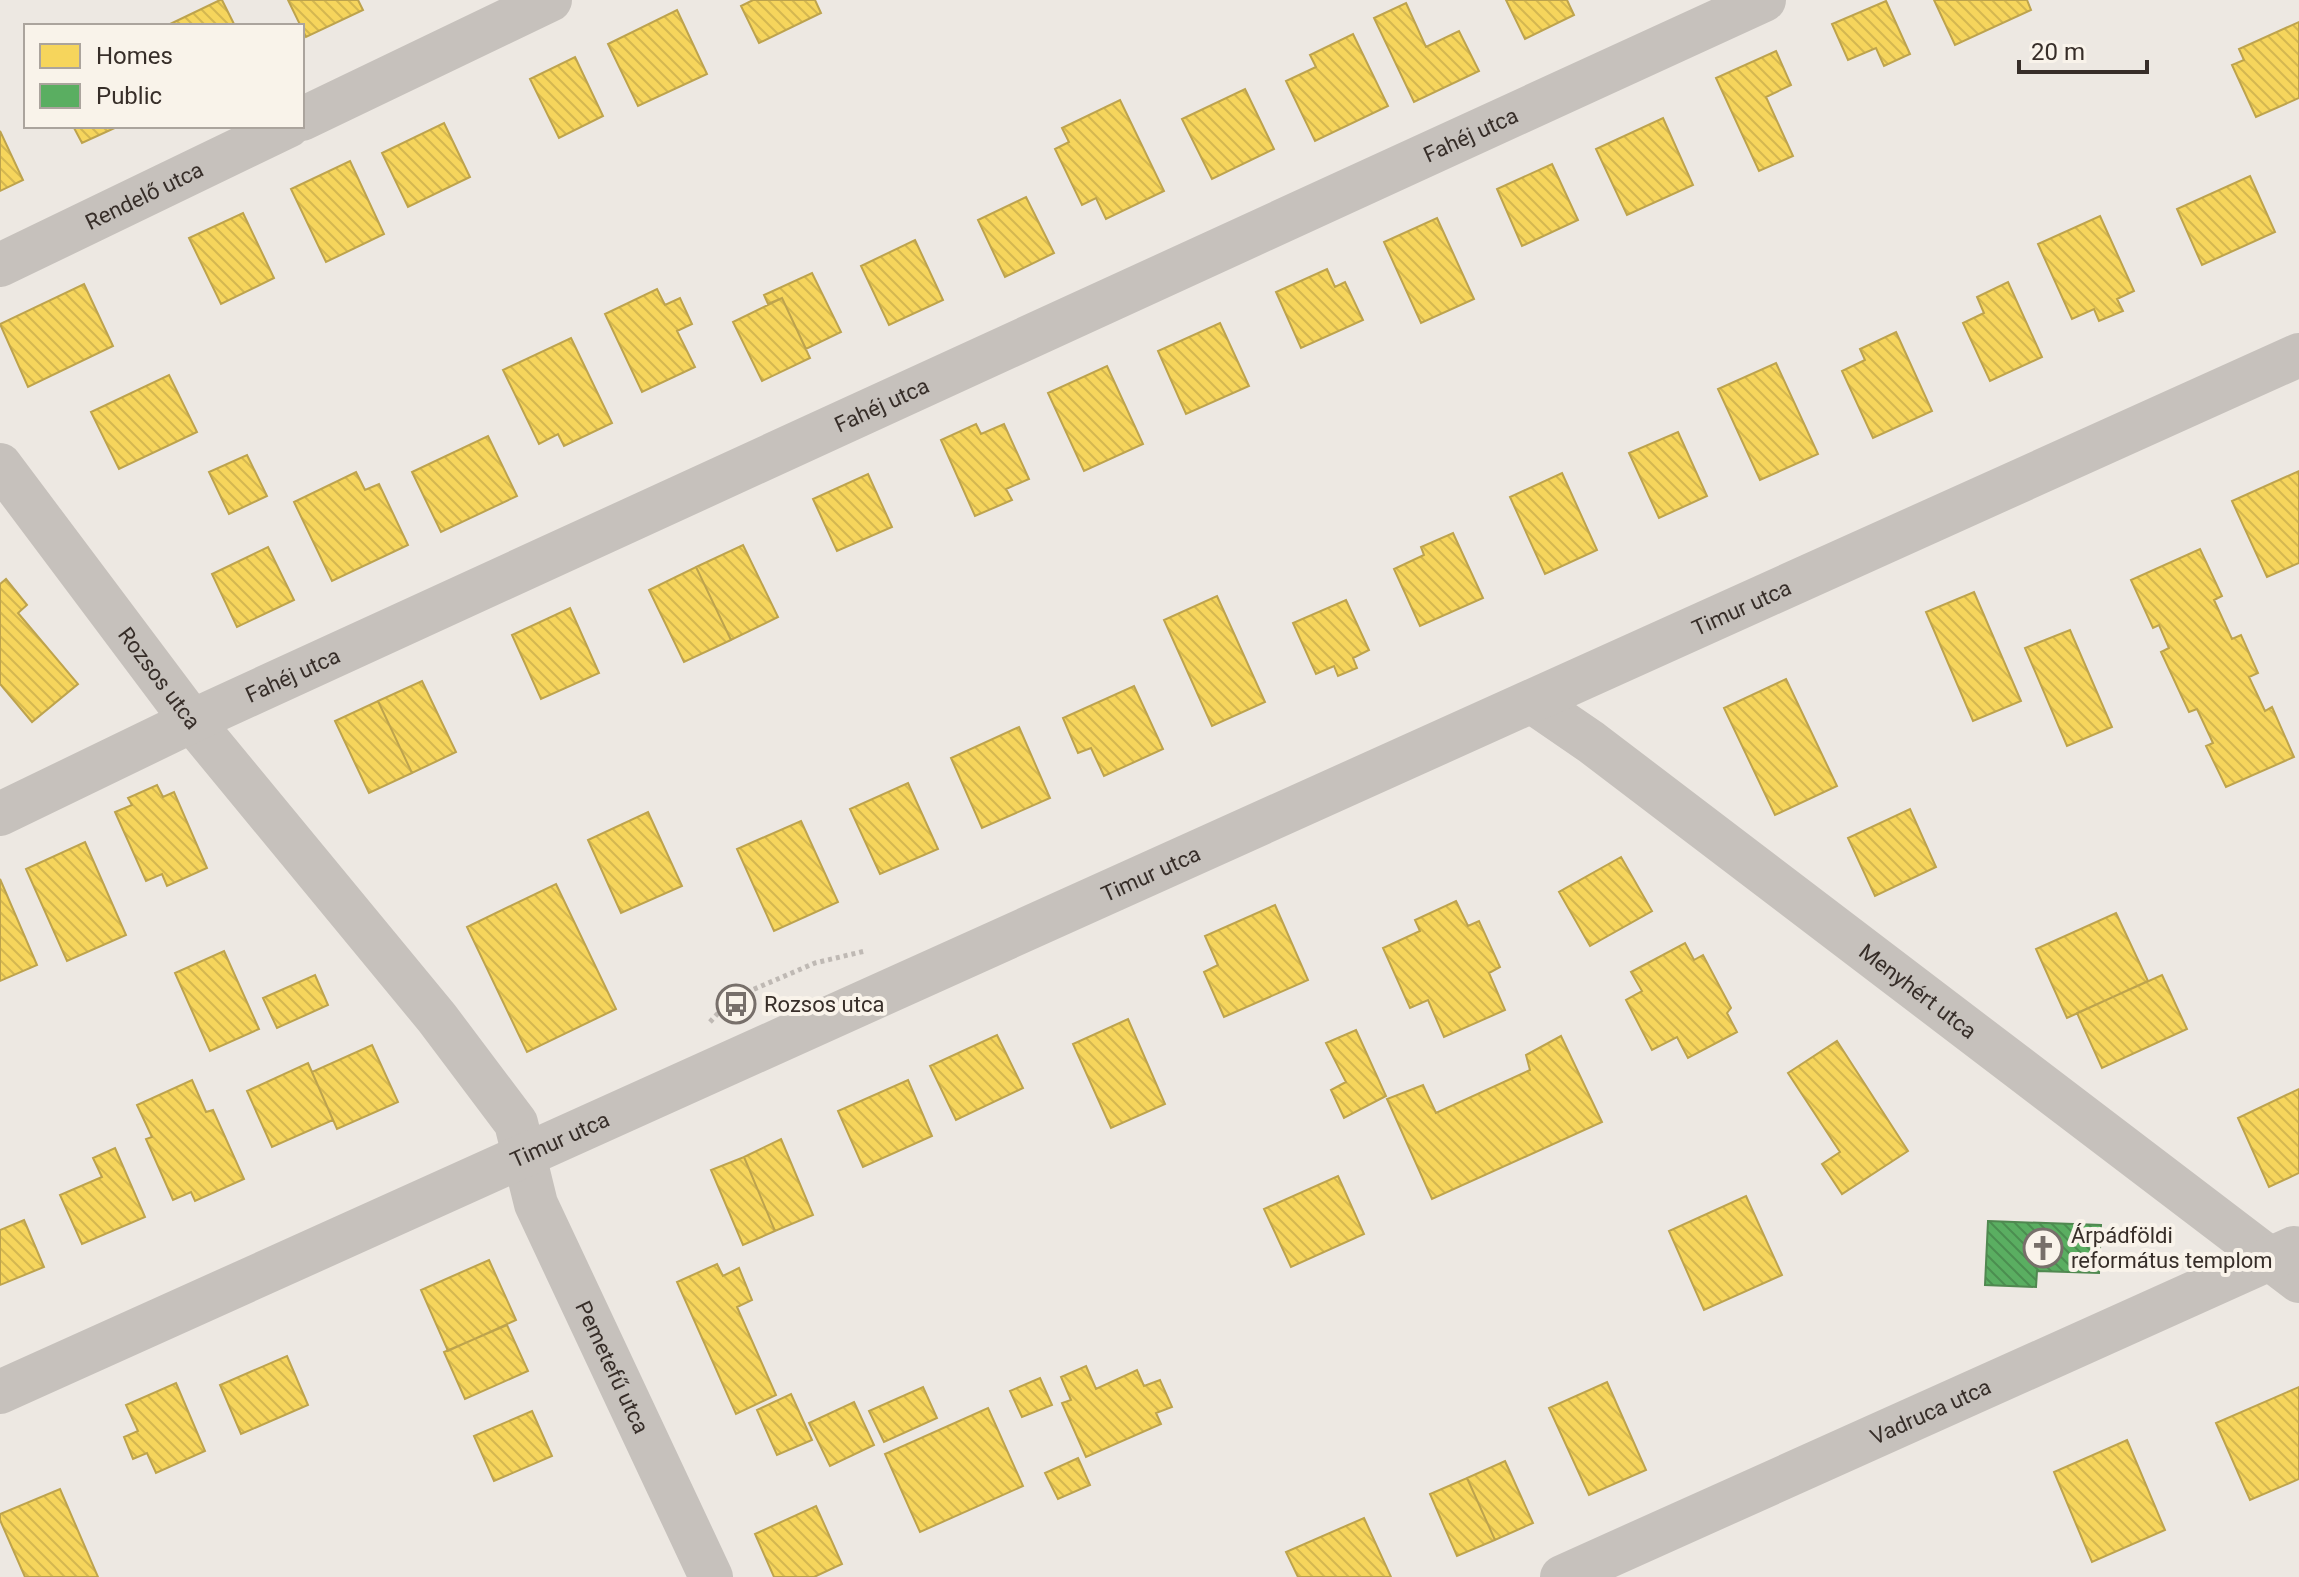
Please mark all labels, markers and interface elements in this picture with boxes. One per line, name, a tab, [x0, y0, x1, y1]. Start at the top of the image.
legend	[24, 24, 304, 128]
scale bar	[2019, 24, 2147, 74]
text: 20 m	[2031, 38, 2085, 66]
text: Homes	[96, 42, 173, 70]
text: Public	[96, 82, 162, 110]
street label: Fahéj utca	[1419, 102, 1522, 167]
street label: Rendelő utca	[81, 156, 207, 234]
street label: Fahéj utca	[830, 372, 933, 437]
street label: Timur utca	[1688, 574, 1795, 641]
street label: Rozsos utca	[113, 622, 206, 734]
street label: Fahéj utca	[241, 642, 344, 707]
street label: Timur utca	[1097, 840, 1204, 907]
street label: Menyhért utca	[1854, 938, 1982, 1043]
bus stop icon: Rozsos utca	[715, 983, 757, 1025]
place label: Rozsos utca	[764, 992, 884, 1017]
street label: Timur utca	[506, 1106, 613, 1172]
place label: Árpádföldi református templom	[2071, 1223, 2273, 1273]
church icon: Árpádföldi református templom	[2022, 1227, 2064, 1269]
street label: Pemetefű utca	[571, 1297, 654, 1437]
street label: Vadruca utca	[1866, 1373, 1995, 1449]

